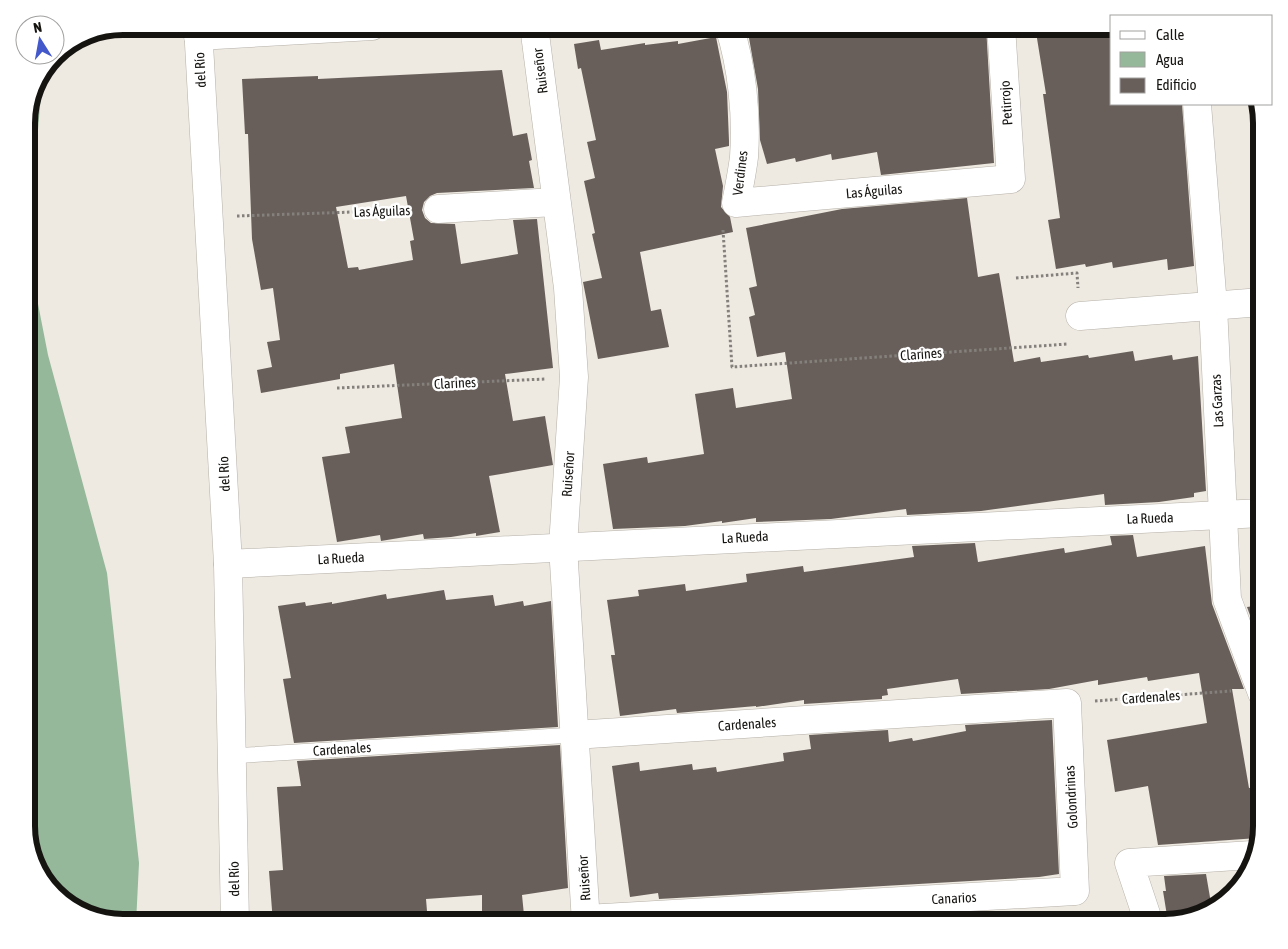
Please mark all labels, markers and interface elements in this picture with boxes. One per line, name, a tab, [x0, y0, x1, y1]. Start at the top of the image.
north arrow	[15, 15, 65, 65]
legend	[1110, 15, 1273, 105]
text: N	[32, 19, 43, 36]
text: Calle	[1156, 26, 1185, 43]
street label: Ruiseñor	[529, 46, 551, 95]
text: Agua	[1156, 51, 1184, 68]
street label: del Río	[191, 52, 209, 88]
text: Edificio	[1156, 76, 1197, 93]
street label: Petirrojo	[996, 80, 1016, 126]
street label: Verdines	[729, 150, 751, 196]
street label: Las Águilas	[845, 181, 903, 201]
street label: Las Águilas	[353, 202, 411, 220]
street label: Clarines	[900, 345, 943, 363]
street label: Clarines	[434, 374, 476, 392]
street label: Las Garzas	[1208, 374, 1226, 428]
street label: Ruiseñor	[558, 450, 578, 497]
street label: del Río	[215, 456, 233, 492]
street label: La Rueda	[1126, 509, 1174, 527]
street label: La Rueda	[721, 528, 769, 546]
street label: La Rueda	[317, 549, 365, 567]
street label: Cardenales	[1121, 687, 1181, 707]
street label: Cardenales	[717, 714, 777, 734]
street label: Cardenales	[312, 739, 372, 759]
street label: Golondrinas	[1061, 765, 1081, 829]
street label: Ruiseñor	[574, 854, 594, 901]
street label: del Río	[226, 861, 242, 897]
street label: Canarios	[931, 889, 977, 907]

